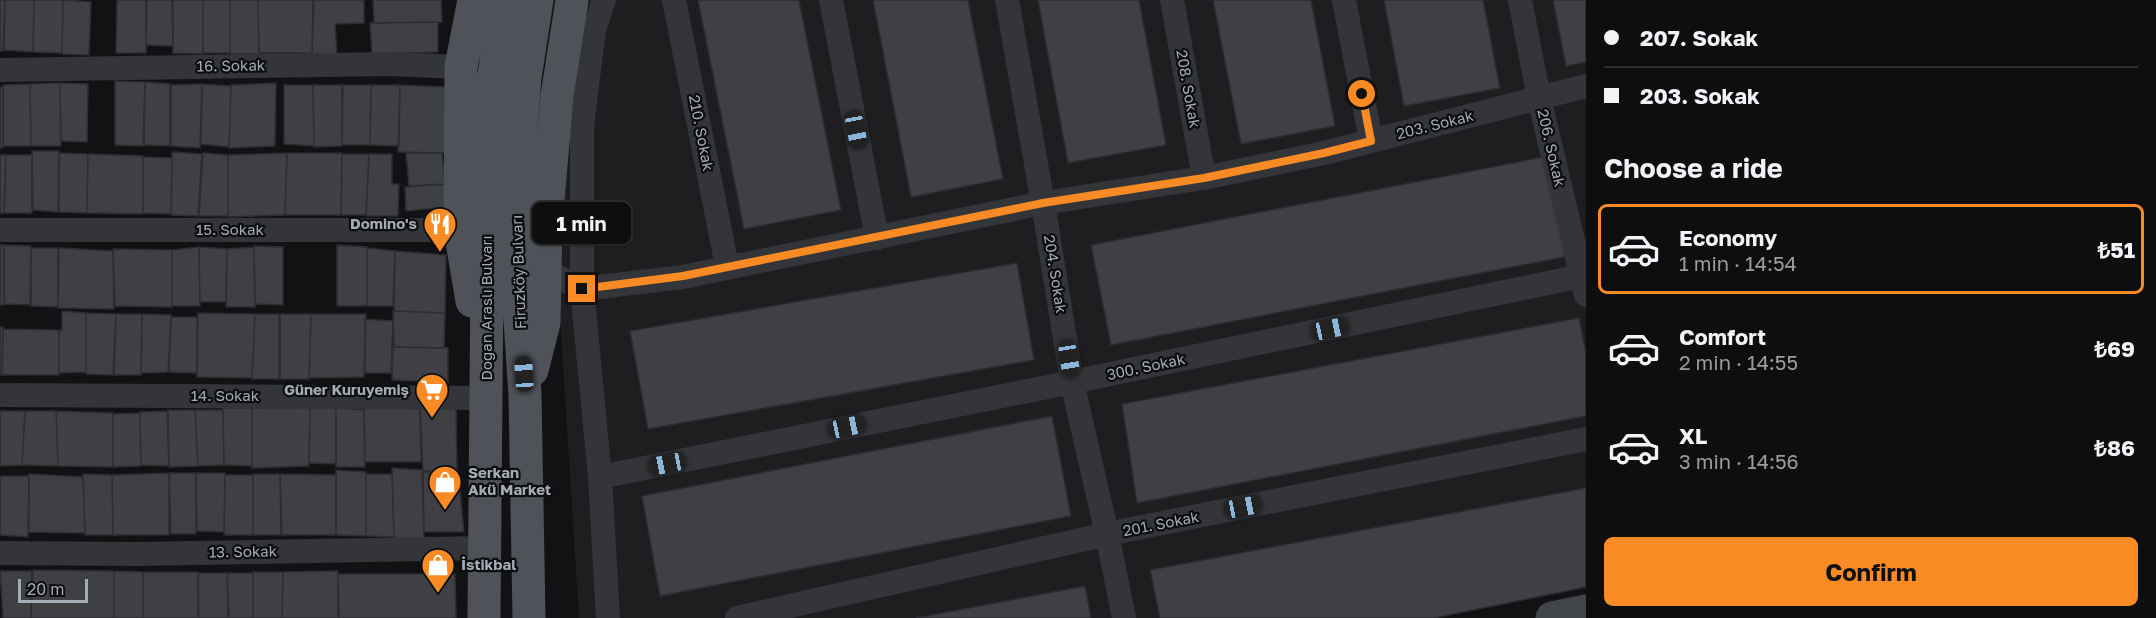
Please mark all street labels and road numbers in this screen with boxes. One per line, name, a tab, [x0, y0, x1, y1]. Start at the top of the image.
street label: 208. Sokak	[1173, 48, 1205, 130]
street label: 16. Sokak	[197, 55, 266, 75]
street label: 210. Sokak	[686, 93, 718, 173]
street label: 203. Sokak	[1394, 106, 1476, 142]
street label: 206. Sokak	[1534, 107, 1570, 189]
street label: Firuzköy Bulvarı	[507, 215, 529, 330]
street label: 15. Sokak	[196, 220, 265, 238]
street label: 204. Sokak	[1041, 233, 1071, 315]
street label: Doğan Araslı Bulvarı	[477, 236, 495, 380]
street label: 300. Sokak	[1105, 349, 1187, 383]
street label: 14. Sokak	[191, 386, 260, 404]
street label: 201. Sokak	[1121, 507, 1201, 539]
street label: 13. Sokak	[209, 541, 278, 561]

